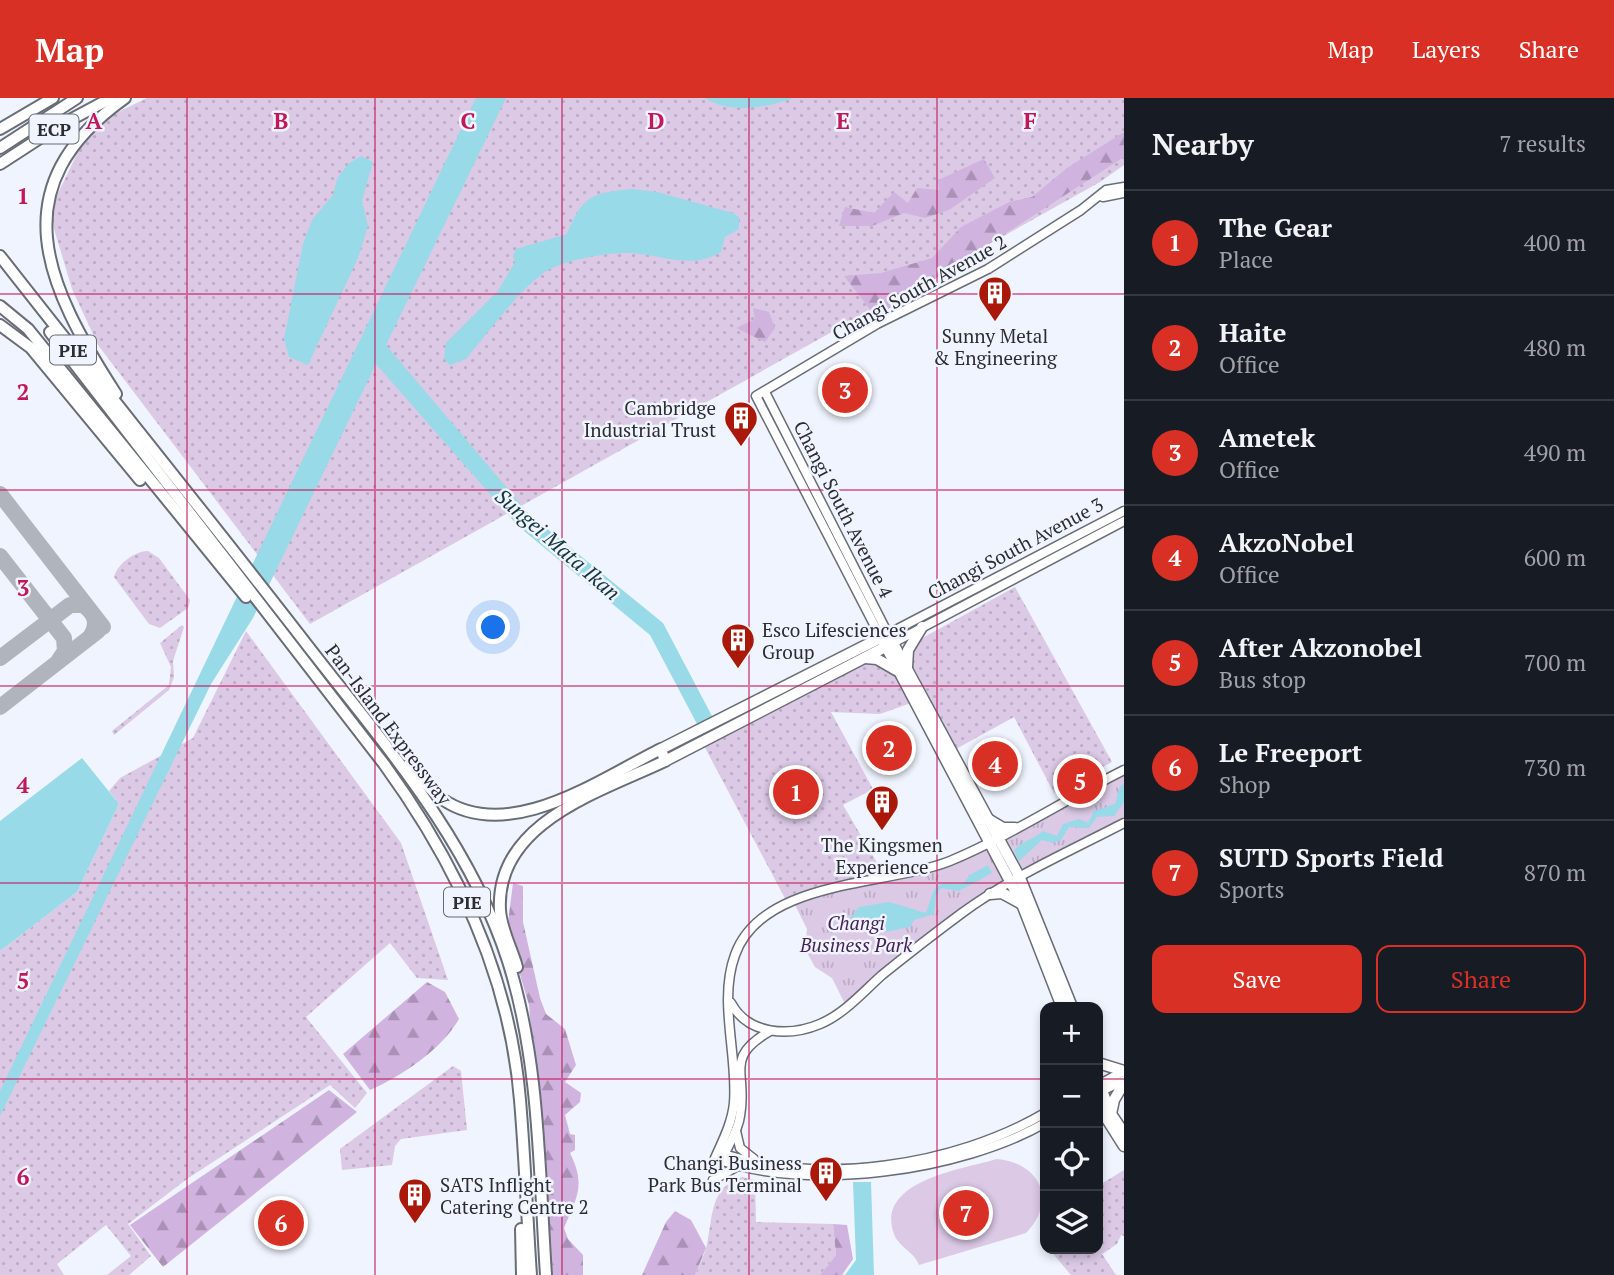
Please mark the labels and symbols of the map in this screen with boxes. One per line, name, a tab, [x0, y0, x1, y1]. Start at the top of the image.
text: A	[86, 105, 103, 136]
text: B	[274, 105, 289, 136]
text: C	[461, 105, 476, 136]
text: D	[648, 105, 665, 136]
text: E	[836, 105, 850, 136]
text: F	[1023, 105, 1037, 136]
road number: ECP	[30, 114, 78, 144]
text: 1	[17, 180, 30, 211]
street label: Changi South Avenue 2	[827, 229, 1011, 345]
building icon: Sunny Metal & Engineering	[976, 274, 1014, 323]
place label: Sunny Metal & Engineering	[933, 323, 1058, 370]
road number: PIE	[50, 336, 96, 364]
pin: 3	[822, 364, 868, 416]
text: 2	[17, 376, 30, 407]
place label: Cambridge Industrial Trust	[584, 395, 716, 442]
building icon: Cambridge Industrial Trust	[722, 399, 760, 448]
street label: Changi South Avenue 4	[788, 416, 900, 603]
water label: Sungei Mata Ikan	[489, 482, 627, 606]
street label: Changi South Avenue 3	[923, 491, 1107, 605]
text: 3	[17, 572, 30, 603]
your location	[476, 610, 510, 644]
place label: Esco Lifesciences Group	[762, 617, 907, 664]
building icon: Esco Lifesciences Group	[719, 621, 757, 670]
street label: Pan-Island Expressway	[320, 639, 458, 810]
pin: 2	[866, 722, 912, 774]
pin: 4	[972, 738, 1018, 790]
pin: 5	[1057, 755, 1103, 807]
pin: 1	[773, 766, 819, 818]
text: 4	[17, 769, 30, 800]
building icon: The Kingsmen Experience	[863, 783, 901, 832]
place label: The Kingsmen Experience	[821, 832, 943, 879]
road number: PIE	[444, 888, 490, 916]
park label: Changi Business Park	[799, 910, 913, 957]
text: 5	[17, 965, 30, 996]
place label: Changi Business Park Bus Terminal	[648, 1150, 802, 1197]
building icon: Changi Business Park Bus Terminal	[807, 1154, 845, 1203]
text: 6	[17, 1161, 30, 1192]
place label: SATS Inflight Catering Centre 2	[440, 1172, 589, 1219]
building icon: SATS Inflight Catering Centre 2	[396, 1176, 434, 1225]
pin: 7	[943, 1187, 989, 1239]
pin: 6	[258, 1197, 304, 1249]

